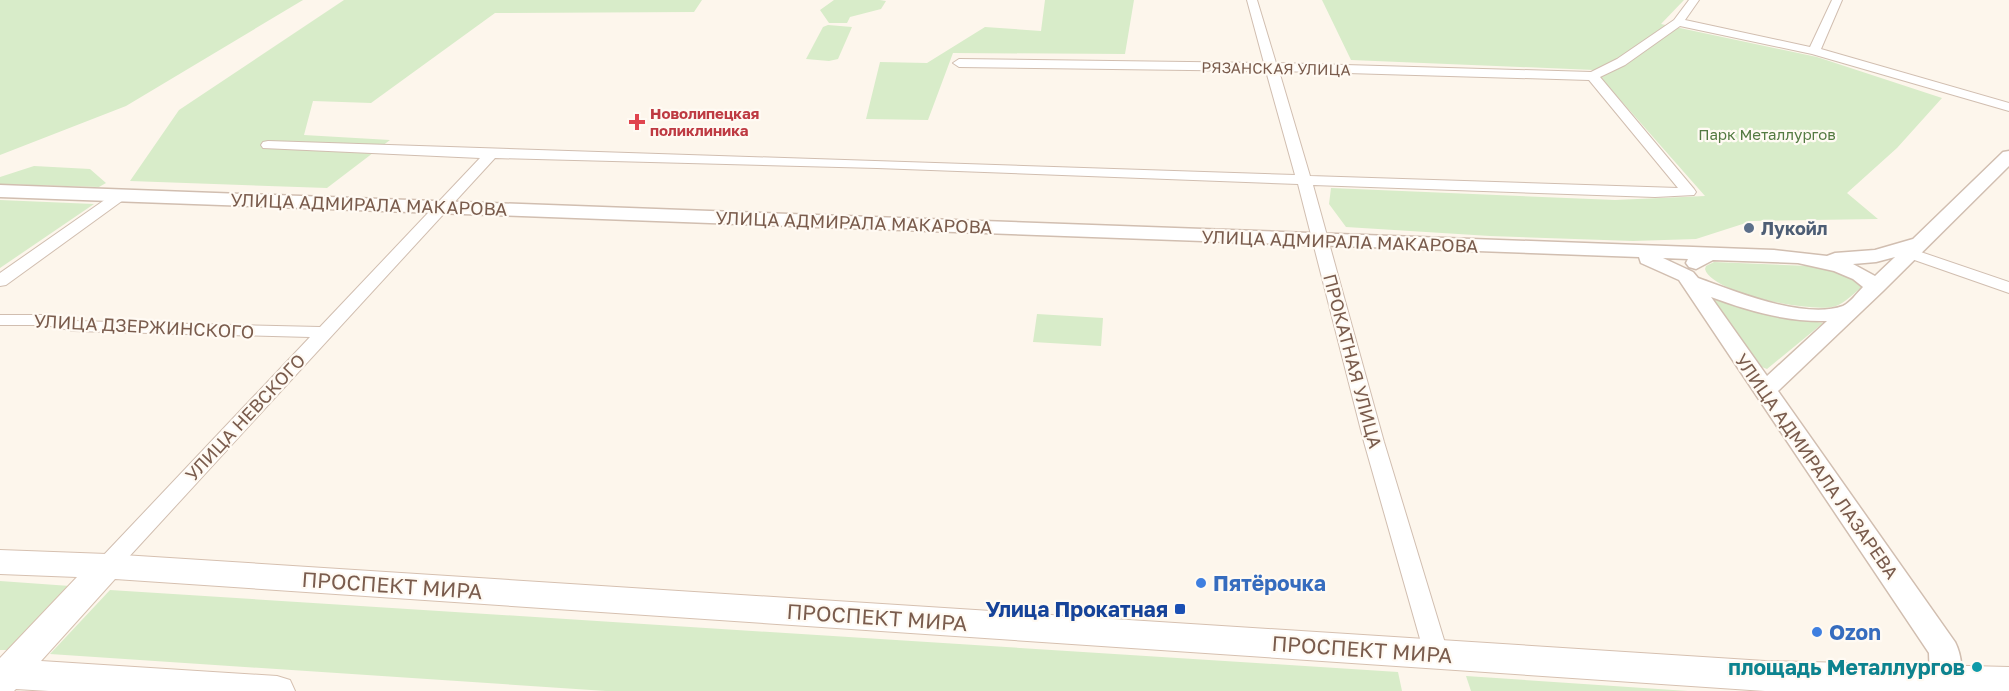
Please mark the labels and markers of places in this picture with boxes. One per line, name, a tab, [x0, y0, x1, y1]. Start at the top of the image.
place label: Новолипецкая поликлиника	[650, 104, 760, 139]
marker: Новолипецкая поликлиника	[628, 113, 646, 131]
place label: Лукойл	[1761, 217, 1828, 239]
marker: Лукойл	[1742, 221, 1756, 235]
place label: Пятёрочка	[1213, 570, 1326, 596]
marker: Пятёрочка	[1194, 576, 1208, 590]
place label: Улица Прокатная	[985, 596, 1168, 622]
marker: Улица Прокатная	[1173, 602, 1187, 616]
place label: Ozon	[1829, 619, 1881, 645]
marker: Ozon	[1810, 625, 1824, 639]
place label: площадь Металлургов	[1728, 654, 1965, 680]
marker: площадь Металлургов	[1970, 660, 1984, 674]

